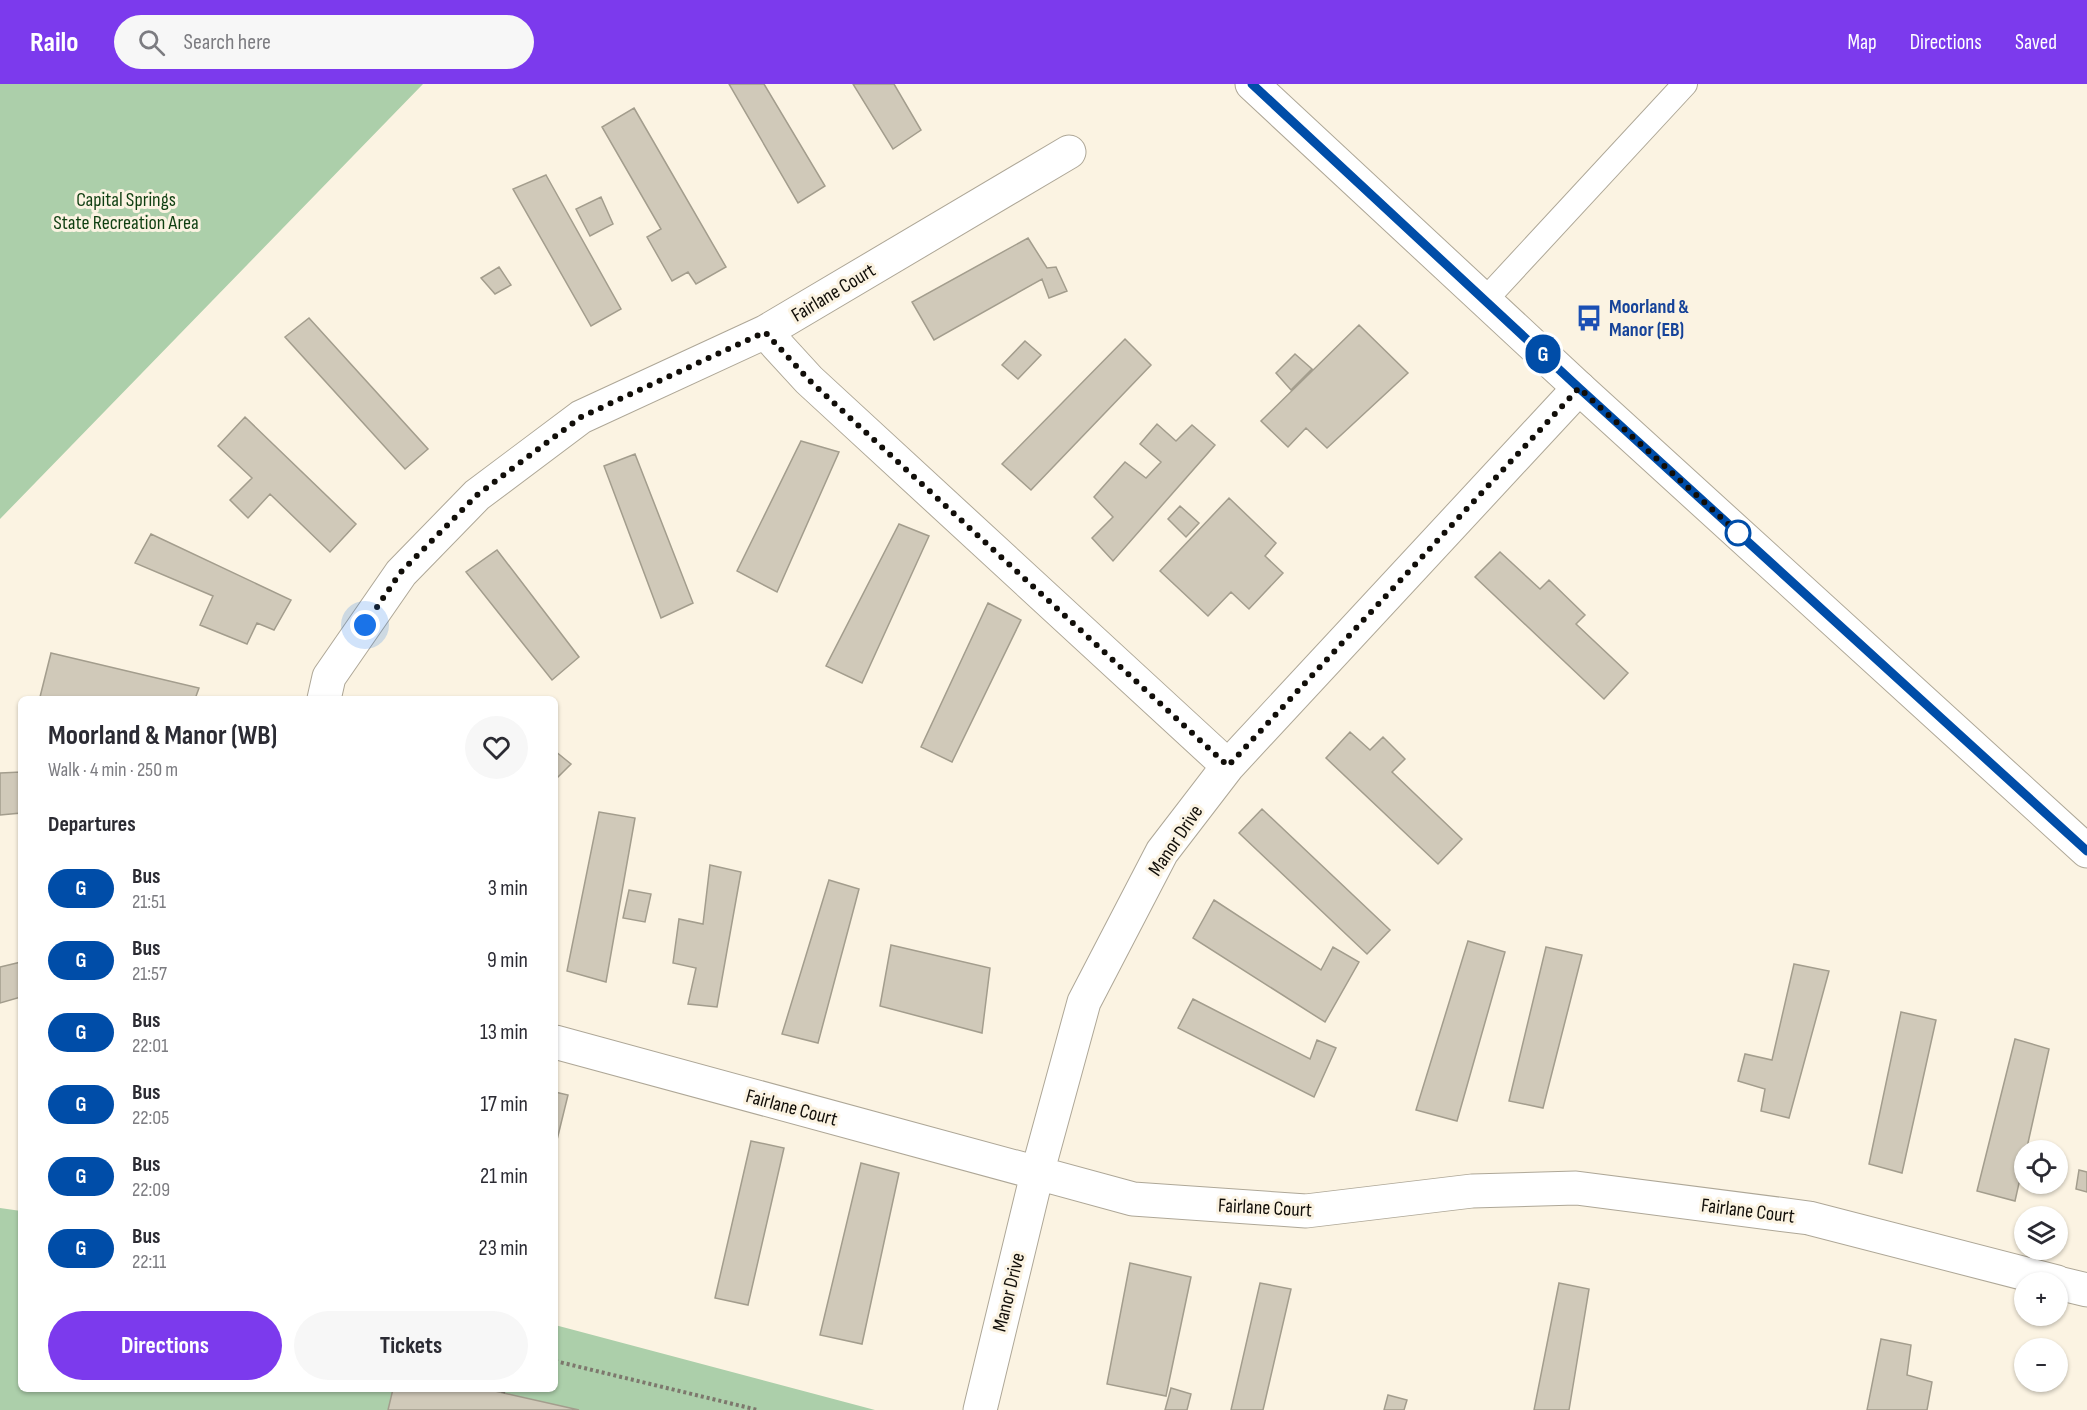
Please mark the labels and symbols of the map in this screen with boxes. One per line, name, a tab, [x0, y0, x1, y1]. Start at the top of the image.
park label: Capital Springs State Recreation Area	[53, 188, 199, 235]
street label: Fairlane Court	[787, 258, 880, 327]
place label: Moorland & Manor (EB)	[1609, 295, 1689, 342]
bus stop icon: Moorland & Manor (EB)	[1574, 303, 1604, 333]
line badge: G	[1524, 334, 1562, 374]
unlabelled marker	[1725, 520, 1751, 546]
your location	[350, 610, 380, 640]
street label: Manor Drive	[1143, 801, 1208, 881]
street label: Fairlane Court	[743, 1084, 840, 1132]
street label: Fairlane Court	[1700, 1193, 1796, 1229]
street label: Fairlane Court	[1217, 1194, 1312, 1222]
street label: Manor Drive	[988, 1250, 1030, 1334]

